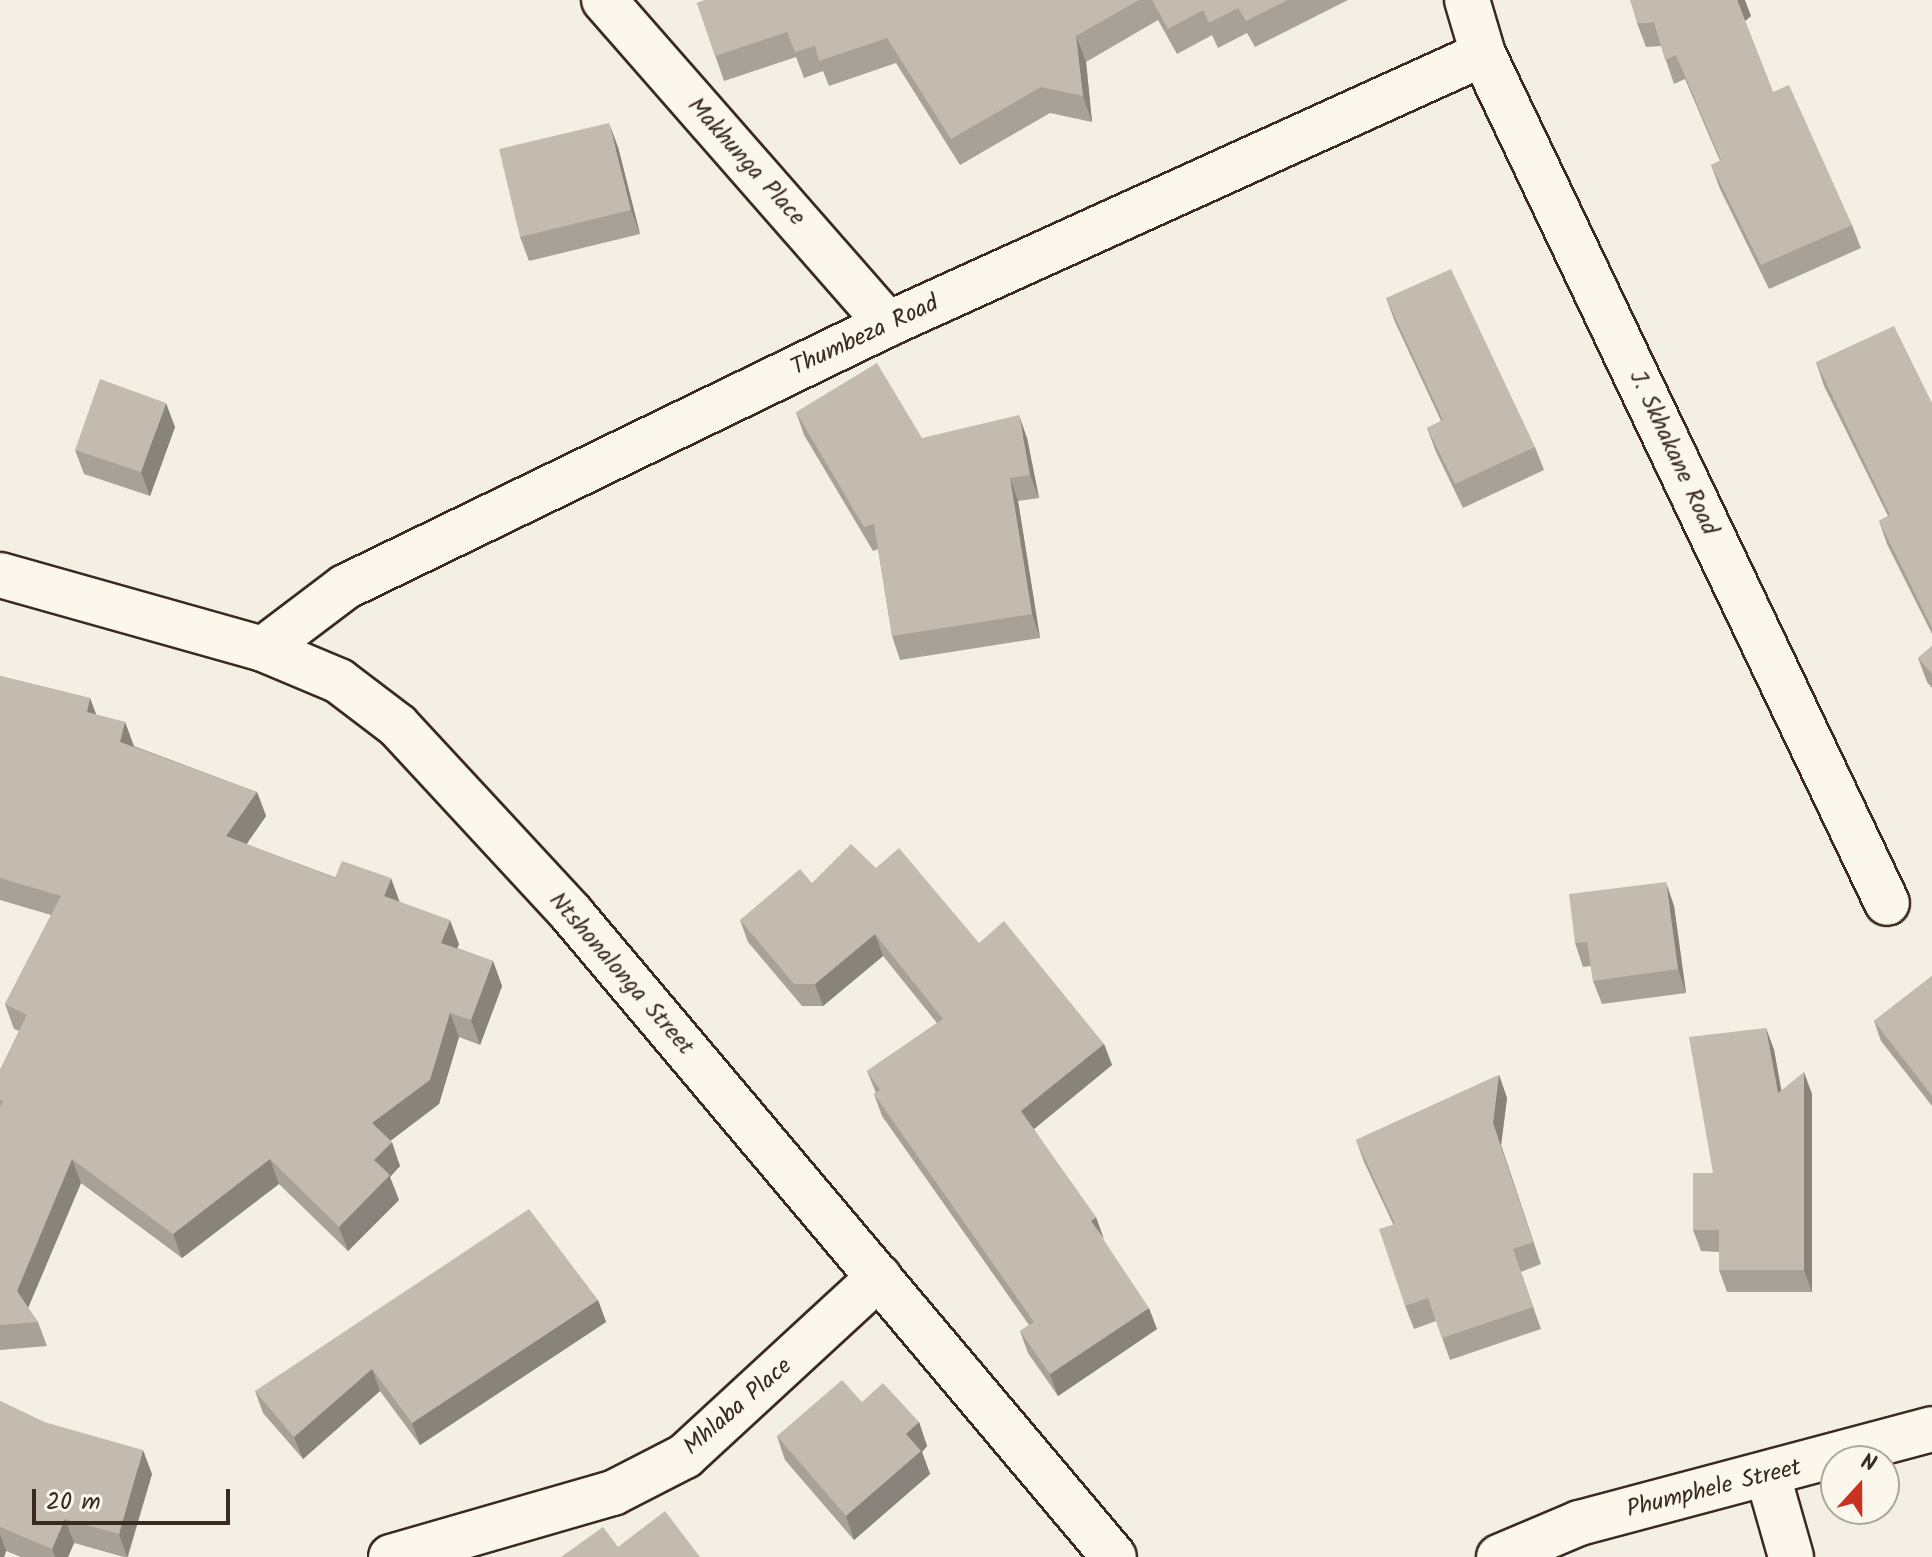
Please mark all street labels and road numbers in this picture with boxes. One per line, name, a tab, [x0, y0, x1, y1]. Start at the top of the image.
street label: Makhunga Place	[681, 92, 811, 232]
street label: Thumbeza Road	[787, 289, 943, 383]
street label: J. Skhakane Road	[1622, 366, 1724, 540]
street label: Ntshonalonga Street	[542, 887, 700, 1061]
street label: Mhlaba Place	[678, 1352, 798, 1462]
street label: Phumphele Street	[1624, 1453, 1804, 1525]

